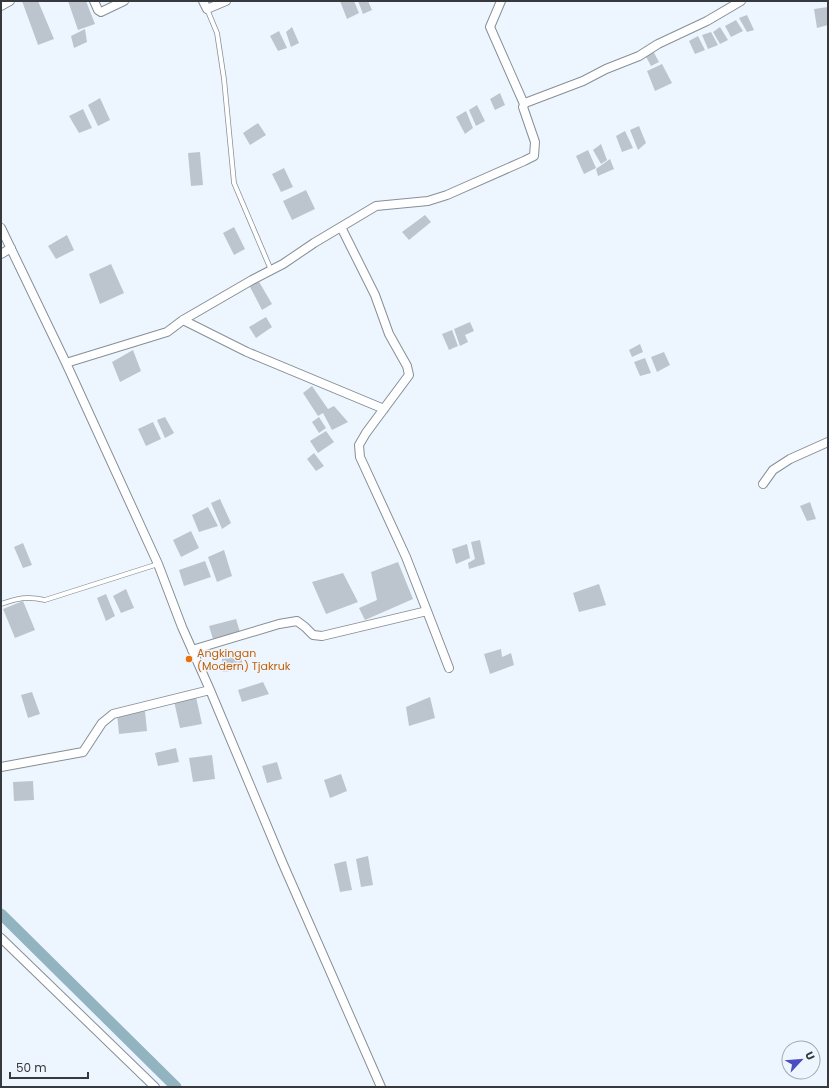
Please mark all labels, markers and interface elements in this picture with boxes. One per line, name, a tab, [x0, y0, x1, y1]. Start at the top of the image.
place label: Angkingan (Modern) Tjakruk	[197, 645, 291, 674]
marker: Angkingan (Modern) Tjakruk	[184, 654, 194, 664]
north arrow	[781, 1040, 821, 1080]
text: U	[801, 1049, 819, 1063]
scale bar	[10, 1054, 88, 1080]
text: 50 m	[16, 1059, 47, 1076]

